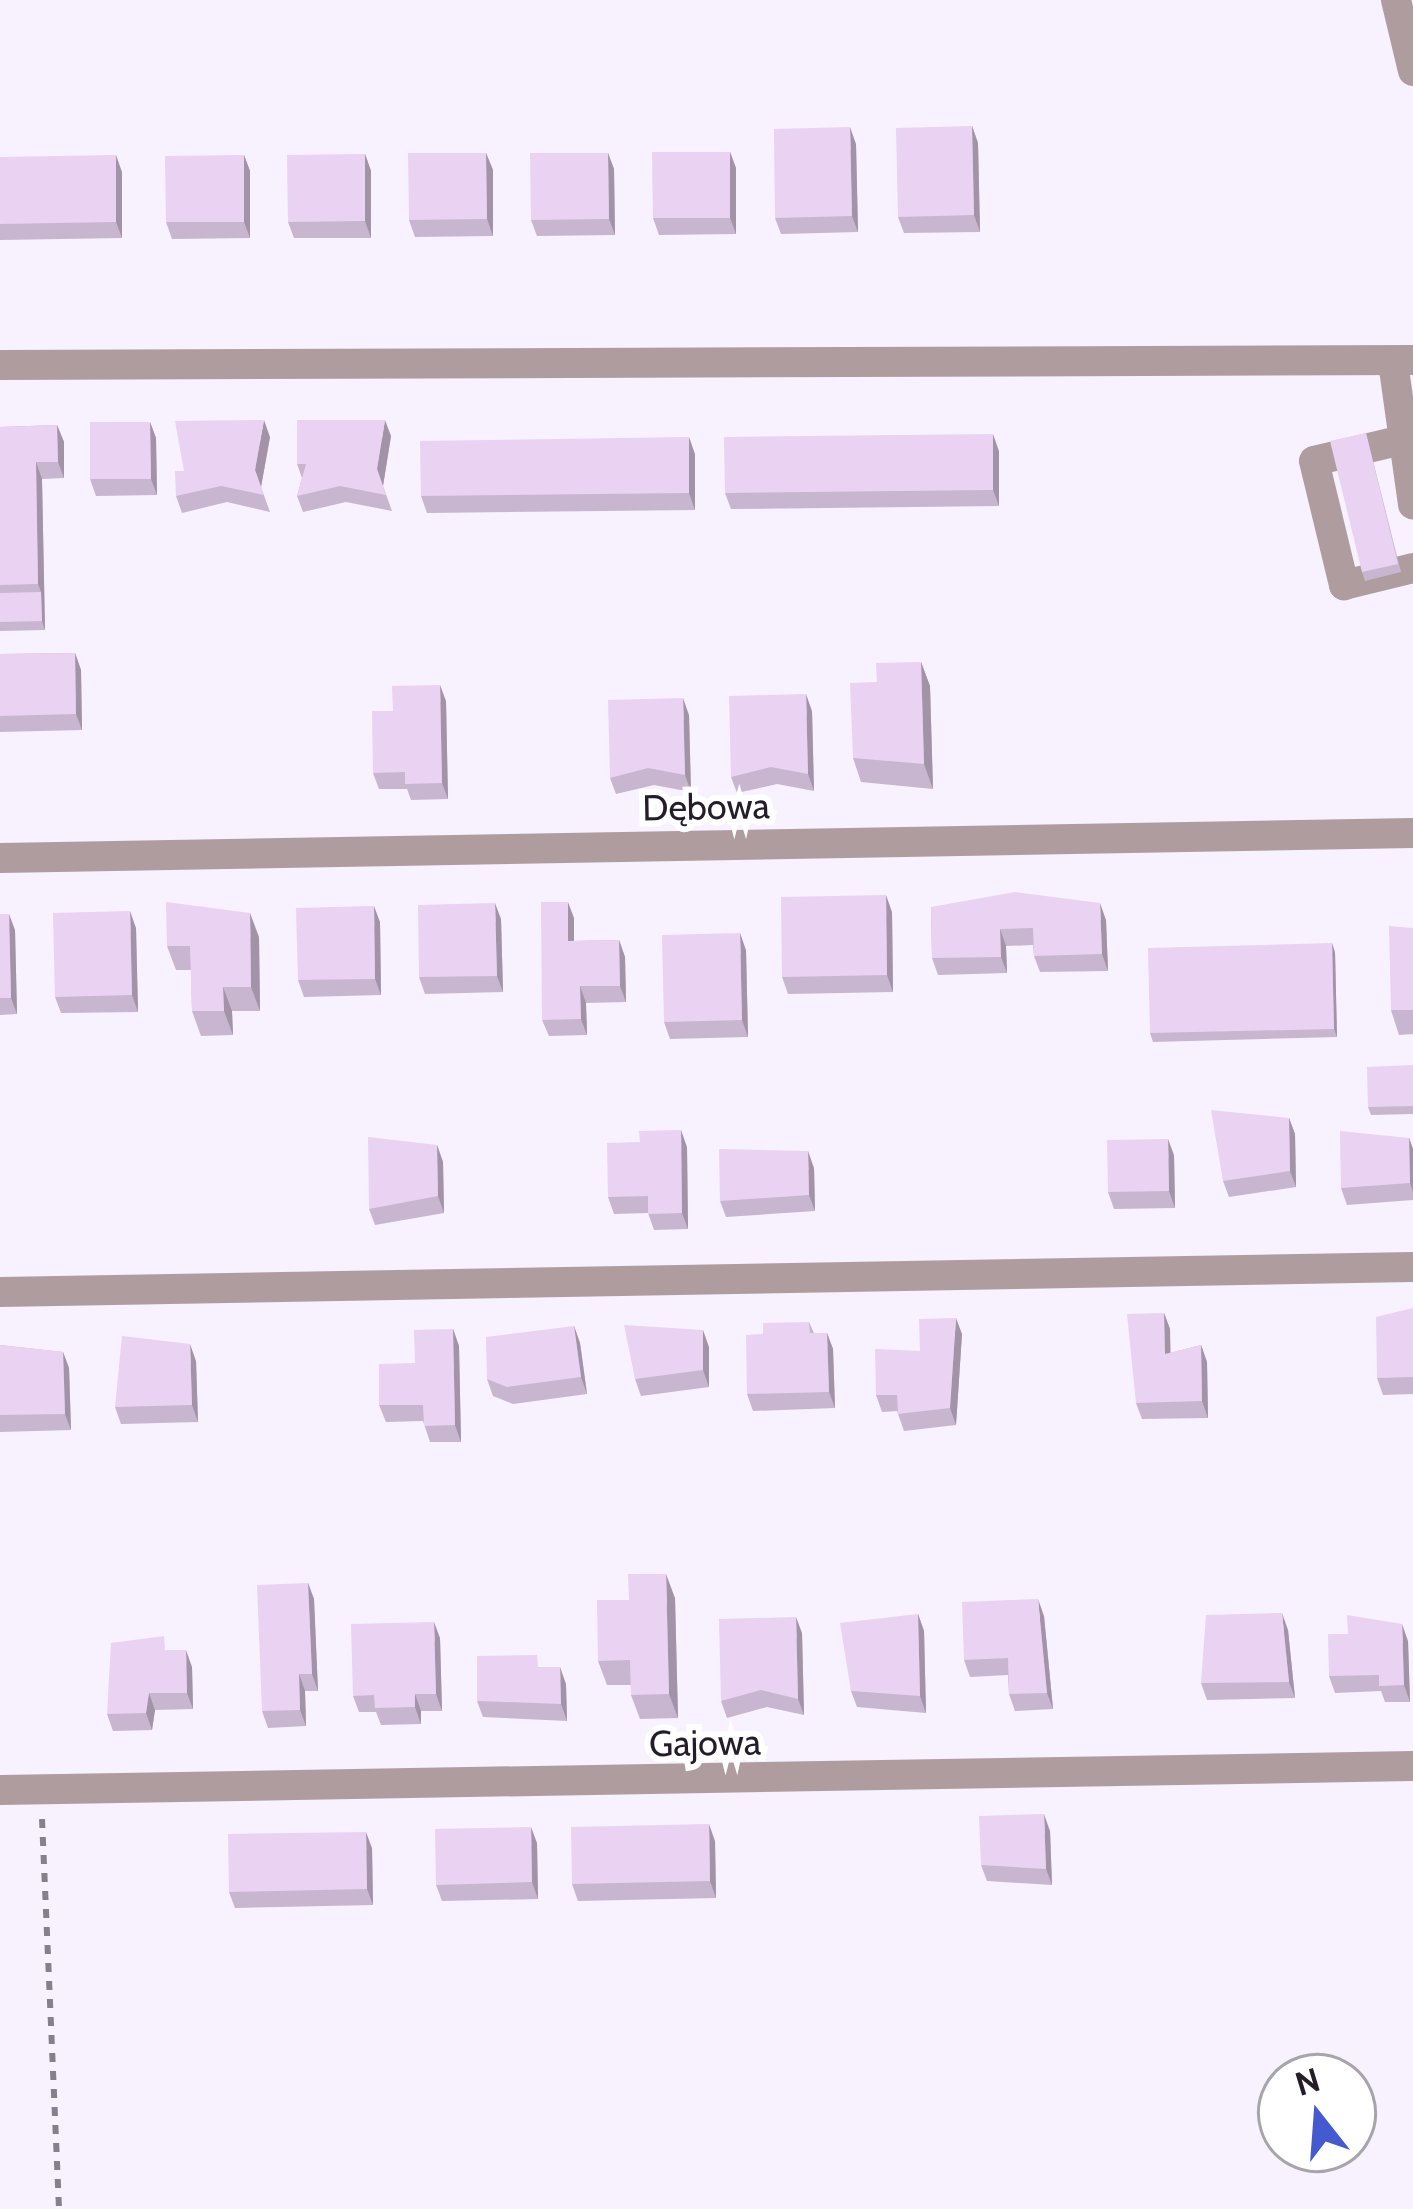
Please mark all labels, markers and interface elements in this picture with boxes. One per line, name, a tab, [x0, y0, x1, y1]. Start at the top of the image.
street label: Dębowa	[642, 784, 770, 830]
street label: Gajowa	[649, 1720, 761, 1766]
north arrow	[1257, 2053, 1377, 2173]
text: N	[1290, 2059, 1324, 2104]

